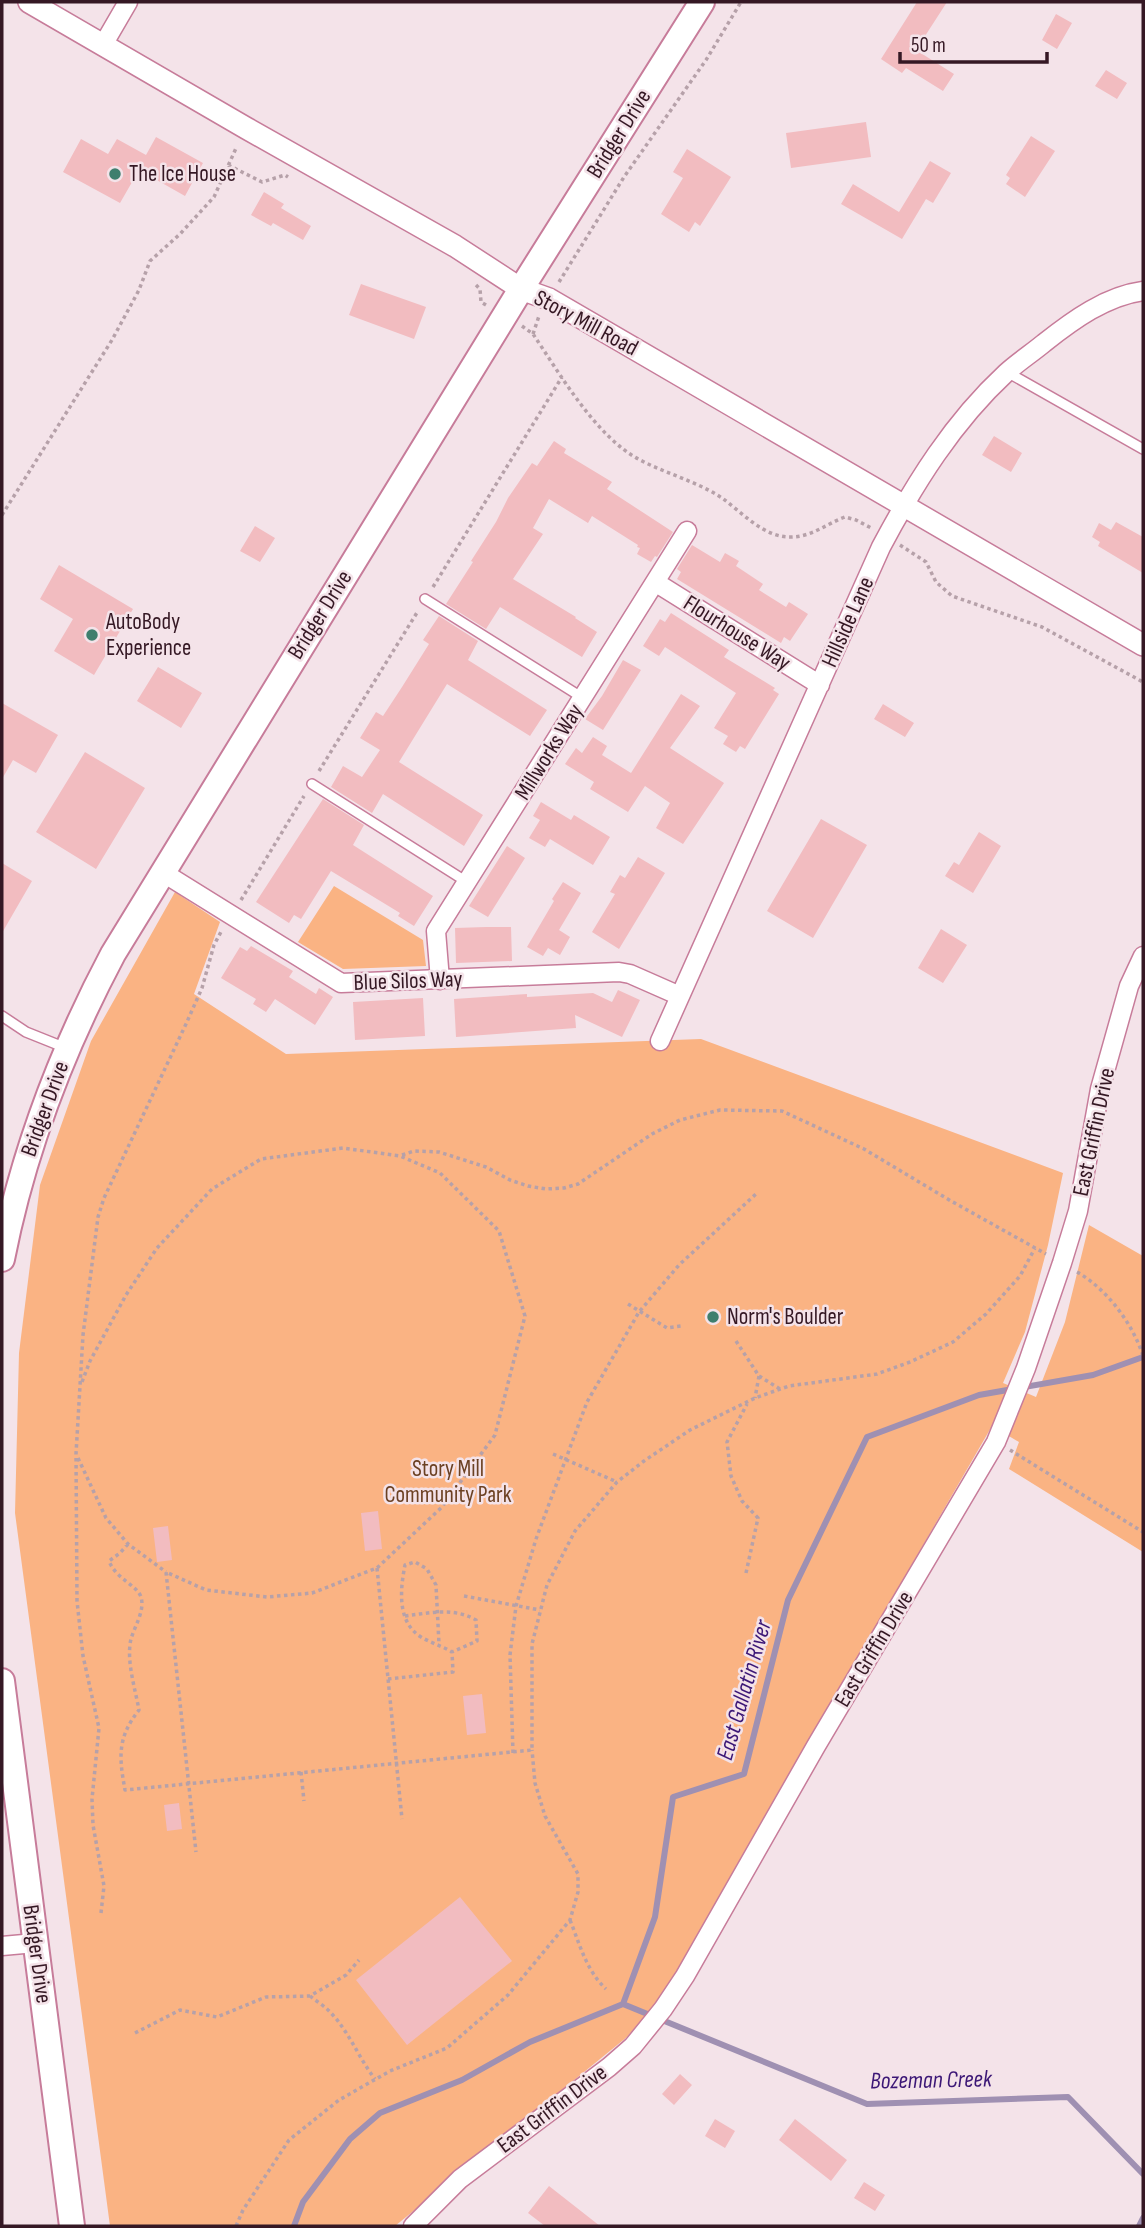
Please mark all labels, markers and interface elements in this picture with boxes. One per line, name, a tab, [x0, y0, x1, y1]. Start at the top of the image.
scale bar	[900, 21, 1047, 65]
text: 50 m	[911, 33, 946, 58]
street label: Bridger Drive	[581, 84, 657, 184]
place label: The Ice House	[129, 160, 236, 188]
marker: The Ice House	[107, 166, 123, 182]
street label: Story Mill Road	[529, 284, 643, 362]
street label: Bridger Drive	[282, 565, 358, 665]
street label: Hillside Lane	[816, 572, 880, 672]
street label: Flourhouse Way	[678, 589, 796, 677]
place label: AutoBody Experience	[105, 608, 191, 662]
marker: AutoBody Experience	[84, 627, 100, 643]
street label: Millworks Way	[509, 699, 589, 805]
street label: Blue Silos Way	[353, 965, 463, 997]
street label: Bridger Drive	[15, 1057, 75, 1161]
street label: East Griffin Drive	[1067, 1065, 1121, 1199]
place label: Norm's Boulder	[727, 1303, 844, 1331]
marker: Norm's Boulder	[705, 1309, 721, 1325]
park label: Story Mill Community Park	[384, 1455, 512, 1509]
street label: East Griffin Drive	[828, 1586, 920, 1712]
water label: East Gallatin River	[710, 1615, 778, 1763]
street label: Bridger Drive	[16, 1903, 58, 2005]
street label: East Griffin Drive	[491, 2059, 613, 2159]
water label: Bozeman Creek	[870, 2064, 993, 2096]

